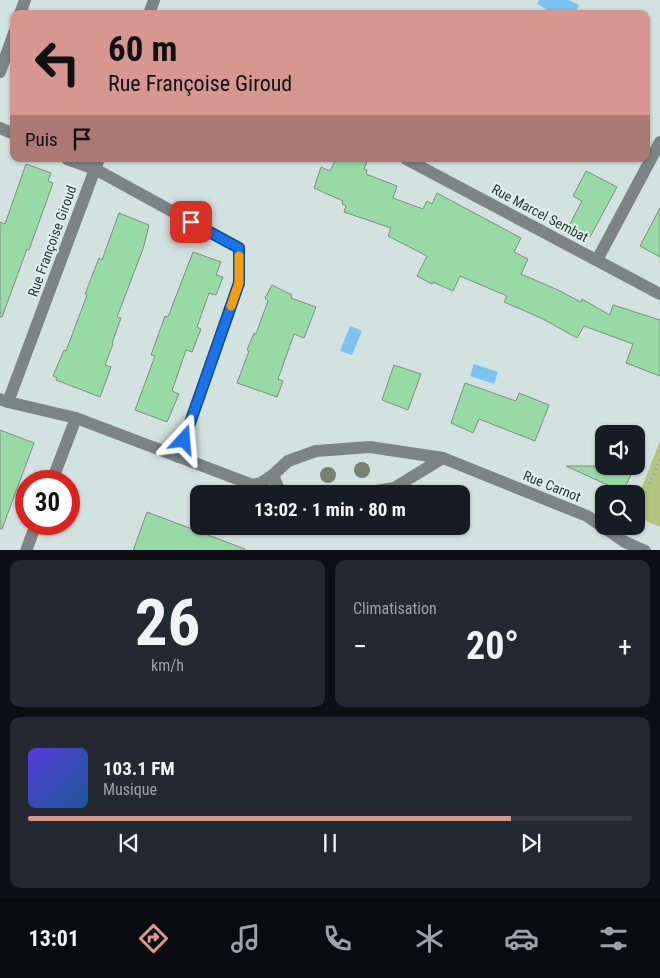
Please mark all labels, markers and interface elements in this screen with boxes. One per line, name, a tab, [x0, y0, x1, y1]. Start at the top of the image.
text: 60 m	[108, 29, 177, 70]
icon: left	[25, 30, 90, 95]
text: Rue Françoise Giroud	[108, 71, 292, 96]
icon: arrive	[68, 125, 96, 153]
text: Puis	[25, 128, 58, 151]
street label: Rue Marcel Sembat	[489, 181, 591, 245]
street label: Rue Françoise Giroud	[24, 183, 80, 299]
pin	[170, 201, 212, 243]
icon: arrive	[177, 208, 205, 236]
position arrow	[157, 413, 209, 465]
map controls	[595, 425, 645, 535]
button: sound	[595, 425, 645, 475]
street label: Rue Carnot	[521, 467, 583, 505]
speed limit sign: 30	[15, 470, 80, 535]
button: search	[595, 485, 645, 535]
text: 13:02 · 1 min · 80 m	[254, 498, 406, 521]
text: 26	[135, 585, 200, 661]
text: Climatisation	[353, 599, 437, 618]
text: 20°	[466, 624, 519, 668]
text: −	[353, 630, 367, 663]
text: +	[618, 630, 632, 663]
text: km/h	[151, 656, 184, 675]
text: 103.1 FM	[103, 757, 175, 780]
text: Musique	[103, 780, 157, 799]
icon: previous	[115, 829, 143, 857]
icon: pause	[316, 829, 344, 857]
icon: next	[517, 829, 545, 857]
icon: directions	[136, 921, 171, 956]
icon: music	[228, 921, 263, 956]
icon: phone	[320, 921, 355, 956]
icon: climate	[412, 921, 447, 956]
icon: car	[504, 921, 539, 956]
icon: filters	[596, 921, 631, 956]
text: 13:01	[29, 926, 79, 951]

